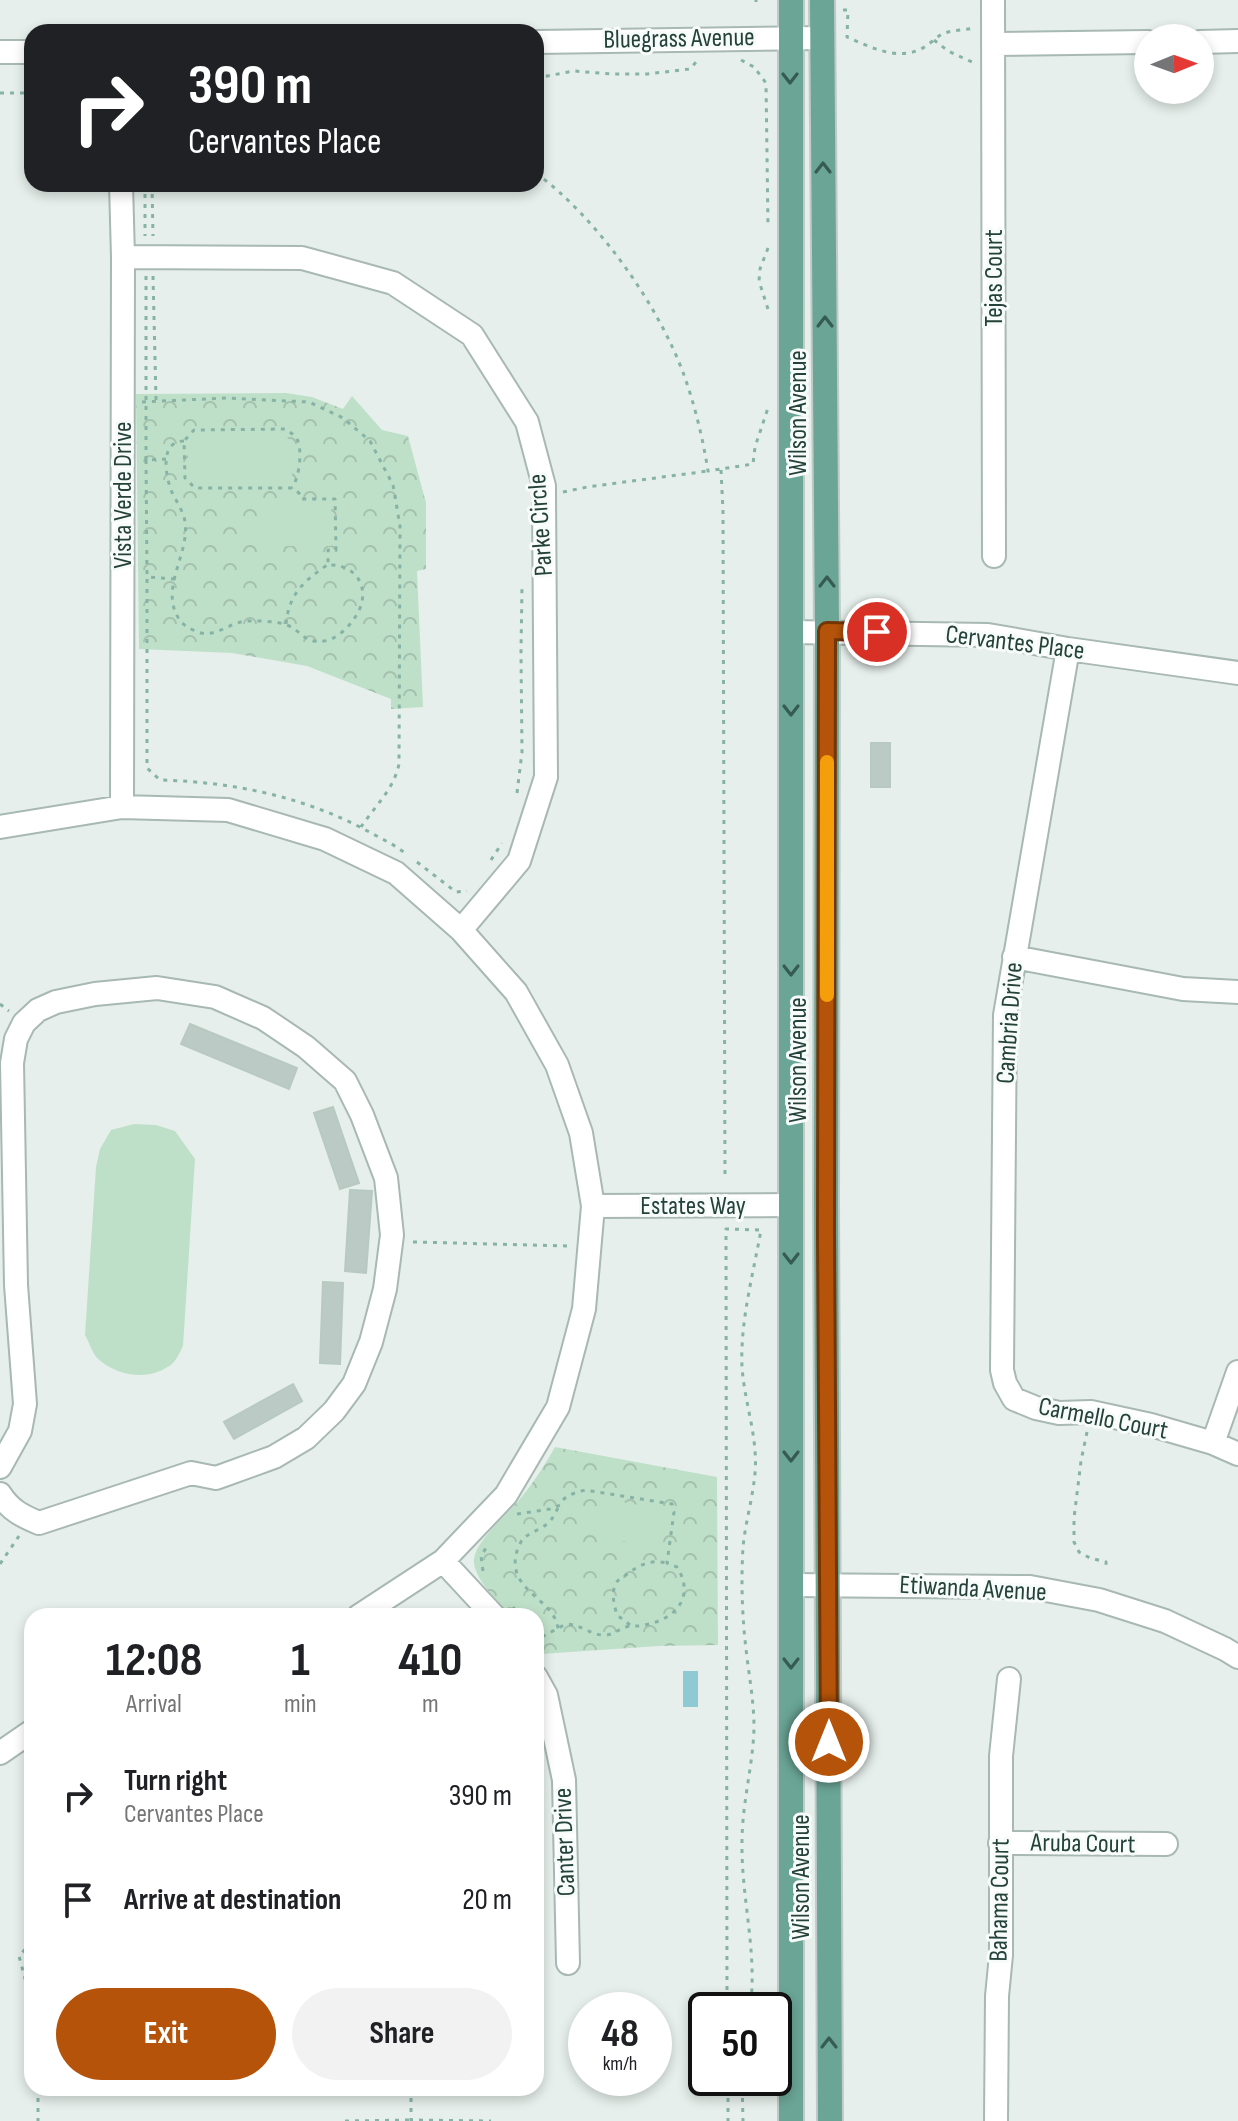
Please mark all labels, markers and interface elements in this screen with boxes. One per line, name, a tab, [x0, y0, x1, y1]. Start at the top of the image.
street label: Bluegrass Avenue	[603, 22, 755, 56]
north arrow	[1134, 24, 1214, 104]
map controls	[1134, 24, 1214, 104]
text: 390 m	[188, 53, 312, 120]
icon: right	[56, 56, 160, 160]
one-way arrow	[781, 72, 799, 85]
text: Cervantes Place	[188, 121, 381, 164]
one-way arrow	[815, 161, 832, 174]
street label: Tejas Court	[979, 229, 1010, 327]
one-way arrow	[816, 315, 834, 328]
street label: Wilson Avenue	[783, 350, 814, 476]
street label: Vista Verde Drive	[108, 421, 139, 569]
street label: Parke Circle	[522, 473, 560, 577]
one-way arrow	[818, 575, 836, 588]
pin	[843, 598, 911, 666]
icon: arrive	[855, 610, 899, 654]
street label: Cervantes Place	[944, 619, 1086, 667]
one-way arrow	[782, 704, 800, 717]
street label: Cambria Drive	[990, 961, 1030, 1085]
one-way arrow	[782, 964, 800, 977]
street label: Wilson Avenue	[783, 997, 814, 1123]
street label: Estates Way	[640, 1191, 746, 1222]
one-way arrow	[782, 1252, 800, 1265]
street label: Carmello Court	[1036, 1391, 1170, 1447]
one-way arrow	[782, 1450, 800, 1463]
street label: Etiwanda Avenue	[899, 1570, 1047, 1608]
text: 12:08	[106, 1632, 202, 1689]
text: 1	[291, 1632, 310, 1689]
text: 410	[398, 1632, 462, 1689]
one-way arrow	[782, 1657, 800, 1670]
text: Arrival	[126, 1689, 182, 1720]
text: min	[284, 1689, 317, 1720]
text: m	[422, 1689, 439, 1720]
position arrow	[787, 1700, 871, 1784]
text: Turn right	[124, 1763, 227, 1799]
icon: right	[56, 1774, 100, 1818]
text: 390 m	[449, 1778, 512, 1814]
street label: Canter Drive	[548, 1787, 582, 1897]
text: Cervantes Place	[124, 1799, 264, 1830]
street label: Wilson Avenue	[786, 1814, 817, 1940]
street label: Aruba Court	[1029, 1828, 1136, 1860]
street label: Bahama Court	[983, 1838, 1017, 1962]
icon: arrive	[56, 1878, 100, 1922]
text: Arrive at destination	[124, 1882, 341, 1918]
text: 20 m	[462, 1882, 512, 1918]
button: Exit	[56, 1988, 276, 2080]
button: Share	[292, 1988, 512, 2080]
speed limit sign: 50	[688, 1992, 792, 2096]
text: 48	[601, 2010, 639, 2058]
one-way arrow	[820, 2036, 838, 2049]
text: km/h	[603, 2052, 637, 2076]

